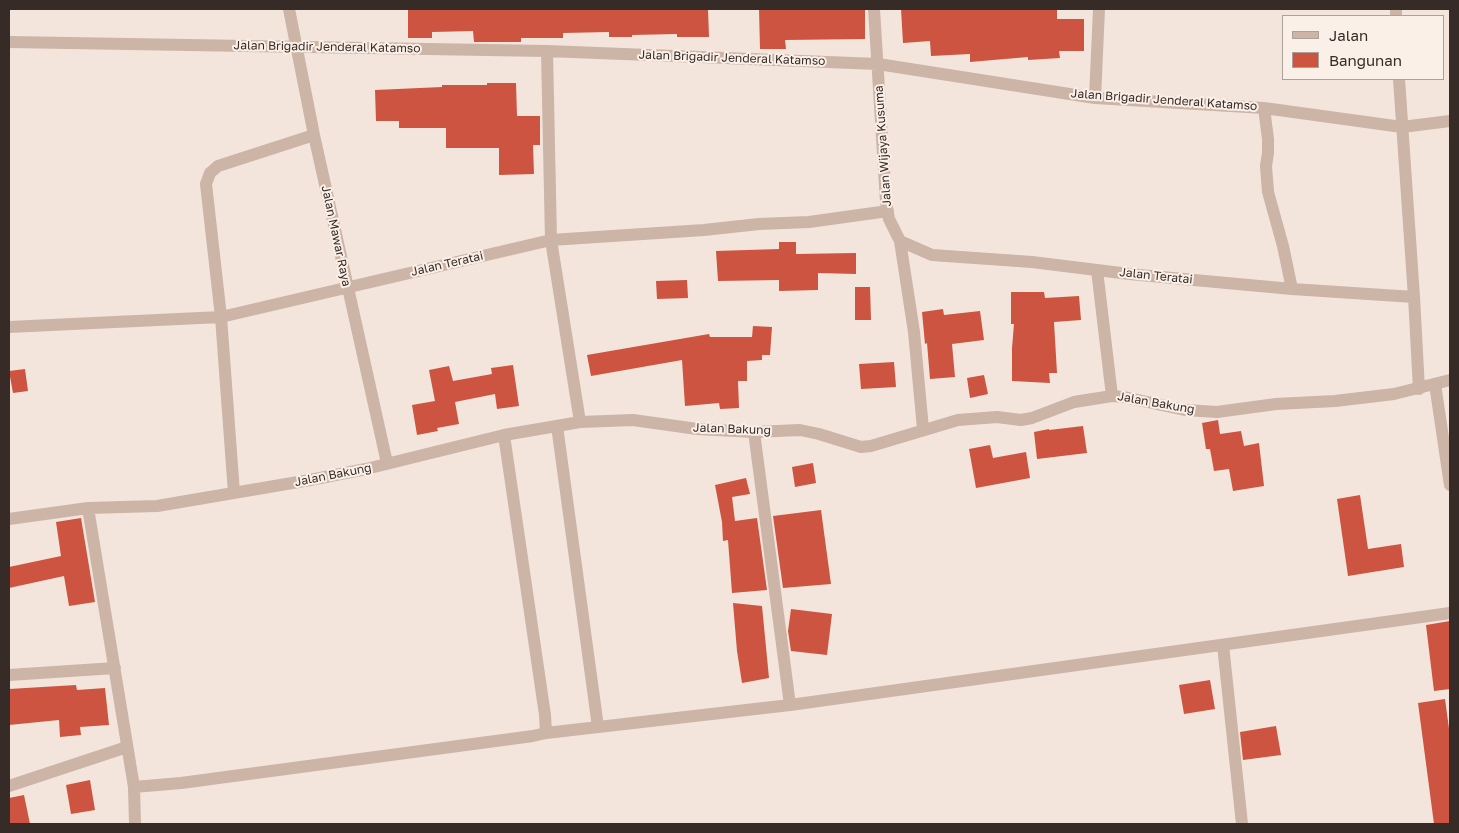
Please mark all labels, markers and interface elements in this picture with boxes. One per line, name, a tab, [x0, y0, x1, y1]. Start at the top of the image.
legend	[1282, 15, 1444, 80]
text: Jalan	[1329, 26, 1368, 44]
street label: Jalan Brigadir Jenderal Katamso	[233, 38, 421, 56]
street label: Jalan Brigadir Jenderal Katamso	[638, 48, 826, 68]
text: Bangunan	[1329, 51, 1402, 69]
street label: Jalan Wijaya Kusuma	[872, 85, 894, 207]
street label: Jalan Brigadir Jenderal Katamso	[1070, 86, 1258, 114]
street label: Jalan Mawar Raya	[318, 184, 354, 288]
street label: Jalan Teratai	[409, 249, 485, 279]
street label: Jalan Teratai	[1119, 265, 1193, 287]
street label: Jalan Bakung	[1116, 389, 1196, 417]
street label: Jalan Bakung	[693, 420, 771, 438]
street label: Jalan Bakung	[293, 460, 373, 490]

